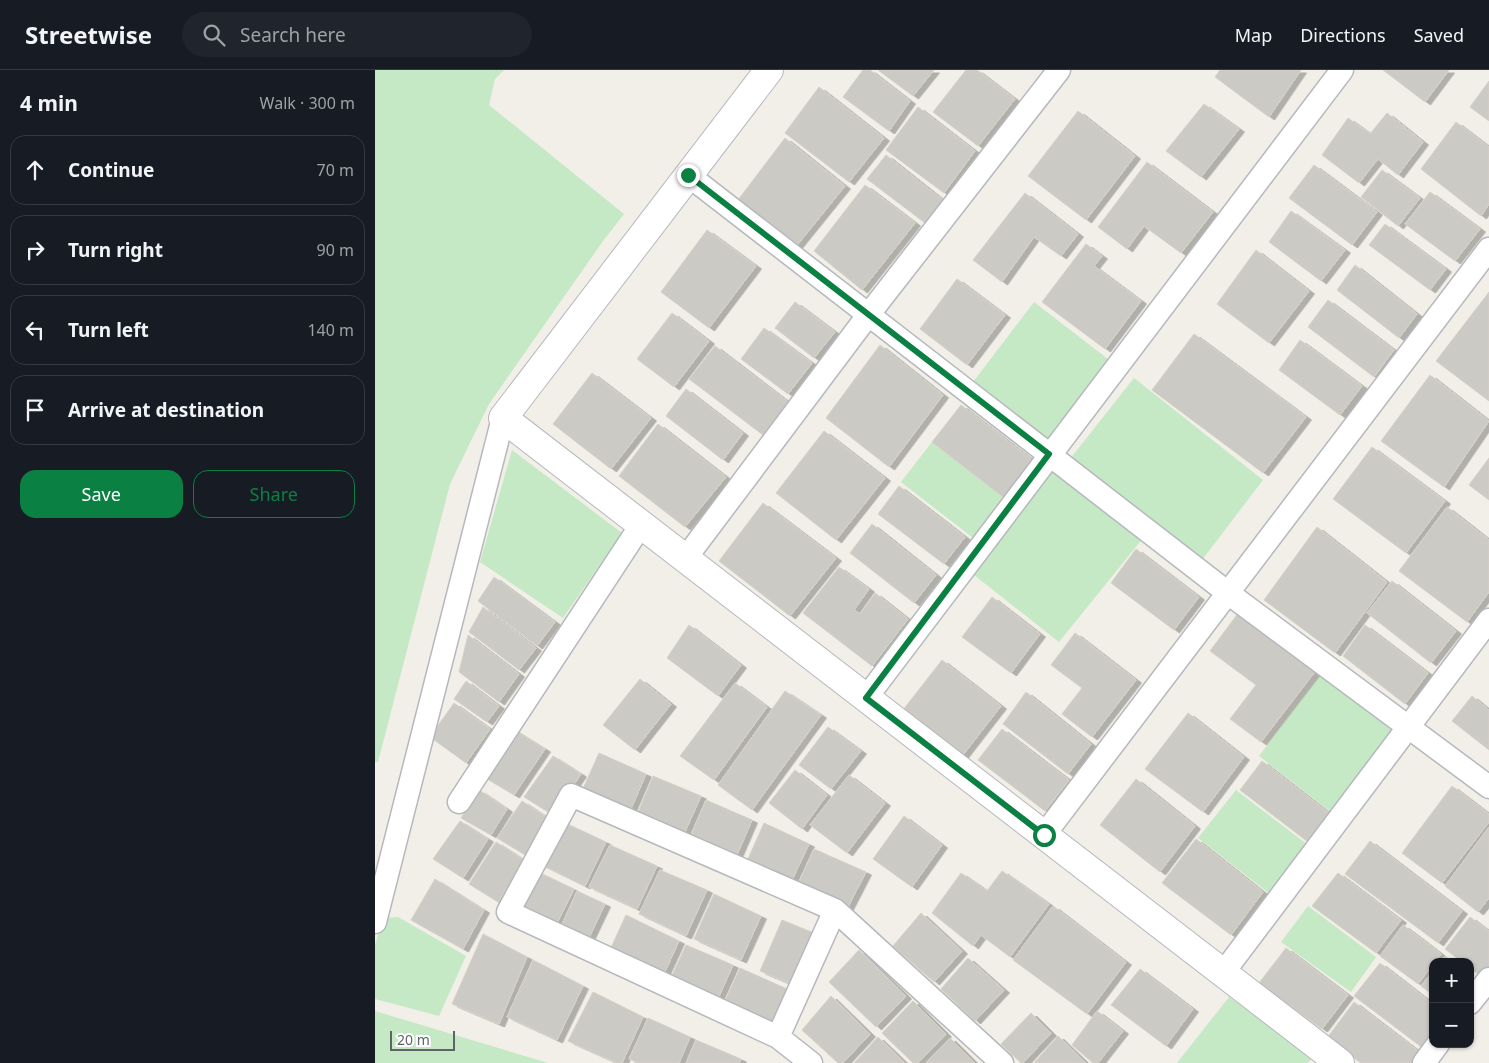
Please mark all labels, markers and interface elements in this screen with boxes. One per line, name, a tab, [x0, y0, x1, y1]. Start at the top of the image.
search box	[182, 12, 532, 57]
text: Streetwise	[25, 18, 152, 51]
icon: search	[200, 21, 228, 49]
text: Search here	[240, 22, 346, 48]
text: Map	[1235, 23, 1272, 47]
text: Directions	[1300, 23, 1386, 47]
text: Saved	[1414, 23, 1464, 47]
text: 4 min	[20, 89, 78, 117]
text: Walk · 300 m	[260, 92, 355, 114]
icon: ahead	[21, 156, 49, 184]
text: Continue	[68, 157, 154, 183]
text: 70 m	[317, 159, 354, 181]
route end	[677, 164, 700, 187]
icon: right	[21, 236, 49, 264]
text: Turn right	[68, 237, 163, 263]
text: 90 m	[317, 239, 354, 261]
icon: left	[21, 316, 49, 344]
text: Turn left	[68, 317, 149, 343]
text: 140 m	[307, 319, 354, 341]
icon: arrive	[21, 396, 49, 424]
text: Arrive at destination	[68, 397, 264, 423]
button: Save	[20, 470, 183, 518]
button: Share	[193, 470, 355, 518]
route start	[1033, 824, 1056, 847]
map controls	[1429, 958, 1474, 1048]
button: +	[1429, 958, 1474, 1003]
button: −	[1429, 1003, 1474, 1048]
scale bar	[390, 1028, 455, 1051]
text: 20 m	[397, 1030, 430, 1049]

